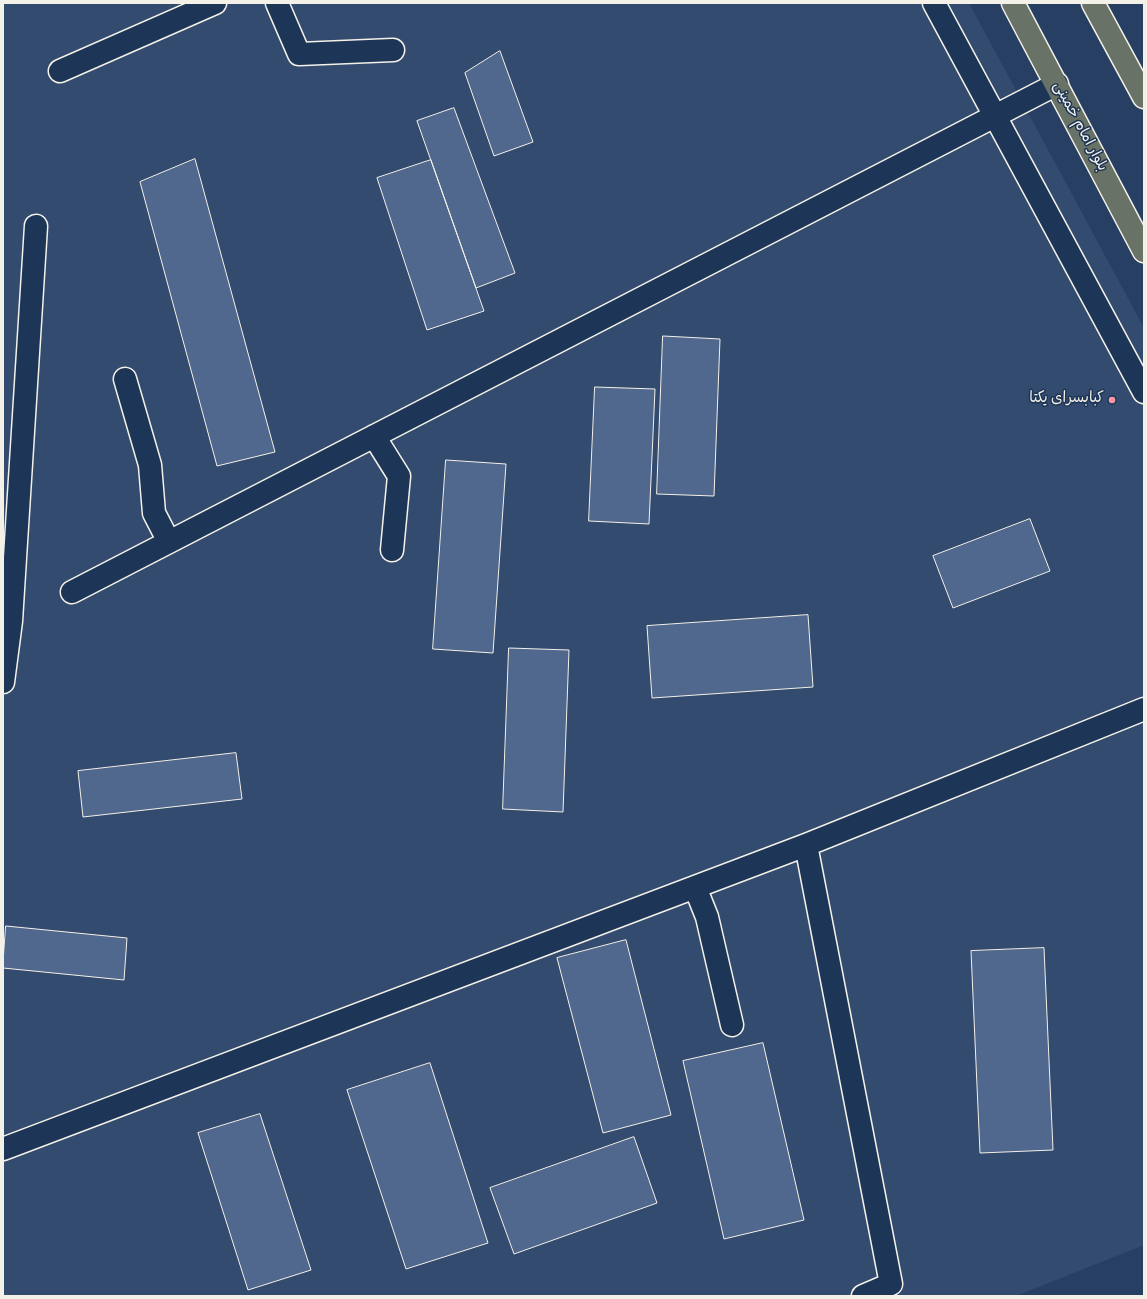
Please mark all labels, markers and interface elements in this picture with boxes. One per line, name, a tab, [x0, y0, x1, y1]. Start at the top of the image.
street label: بلوار امام خمینی	[1048, 79, 1110, 175]
place label: کبابسرای یکتا	[1029, 391, 1104, 409]
marker: کبابسرای یکتا	[1107, 395, 1117, 405]

